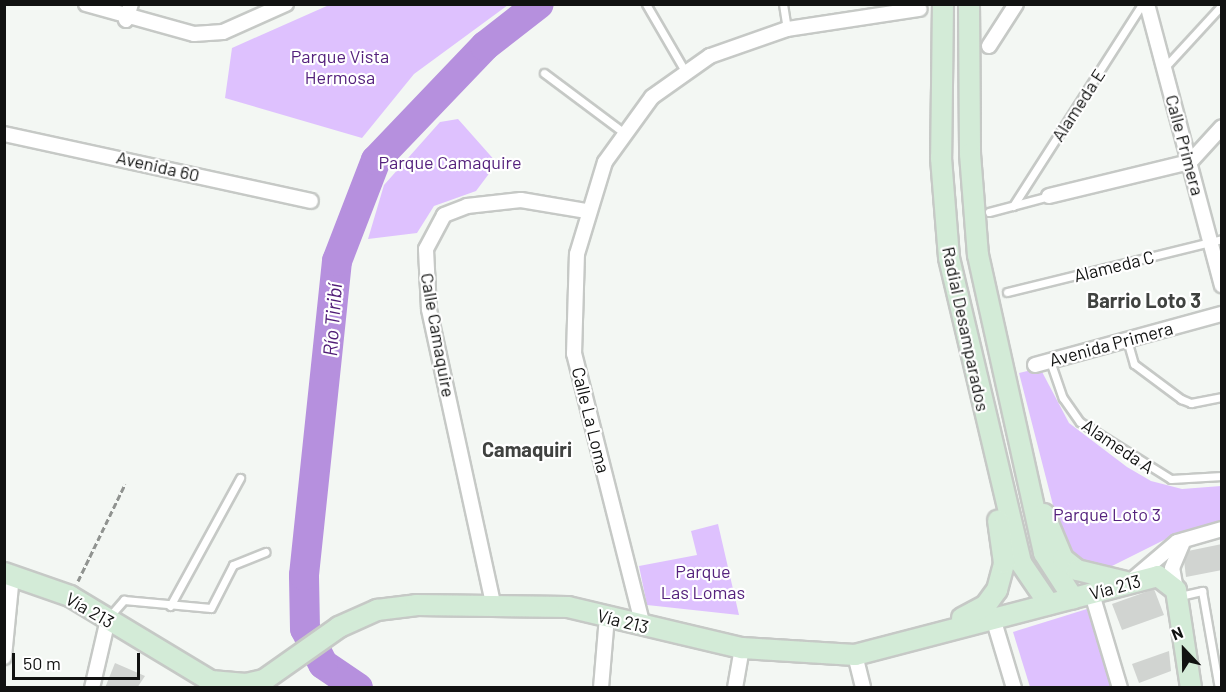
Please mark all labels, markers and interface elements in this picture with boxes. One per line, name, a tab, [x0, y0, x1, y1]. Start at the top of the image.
park label: Parque Vista Hermosa	[291, 46, 389, 88]
street label: Alameda E	[1047, 65, 1109, 145]
street label: Calle Primera	[1161, 92, 1209, 198]
street label: Avenida 60	[114, 146, 202, 186]
park label: Parque Camaquire	[378, 151, 522, 173]
street label: Radial Desamparados	[938, 245, 994, 413]
street label: Alameda C	[1072, 246, 1156, 286]
street label: Calle Camaquire	[416, 271, 460, 399]
water label: Río Tiribí	[317, 283, 347, 357]
district label: Barrio Loto 3	[1087, 288, 1201, 312]
street label: Avenida Primera	[1047, 317, 1175, 371]
street label: Calle La Loma	[567, 365, 615, 475]
street label: Alameda A	[1078, 414, 1158, 478]
district label: Camaquiri	[482, 437, 572, 461]
park label: Parque Loto 3	[1053, 503, 1161, 525]
park label: Parque Las Lomas	[661, 561, 745, 604]
street label: Vía 213	[1087, 570, 1143, 604]
street label: Vía 213	[62, 588, 118, 632]
street label: Vía 213	[595, 604, 651, 638]
north arrow	[1154, 620, 1214, 680]
text: N	[1169, 622, 1186, 644]
scale bar	[15, 641, 142, 679]
text: 50 m	[23, 652, 61, 674]

